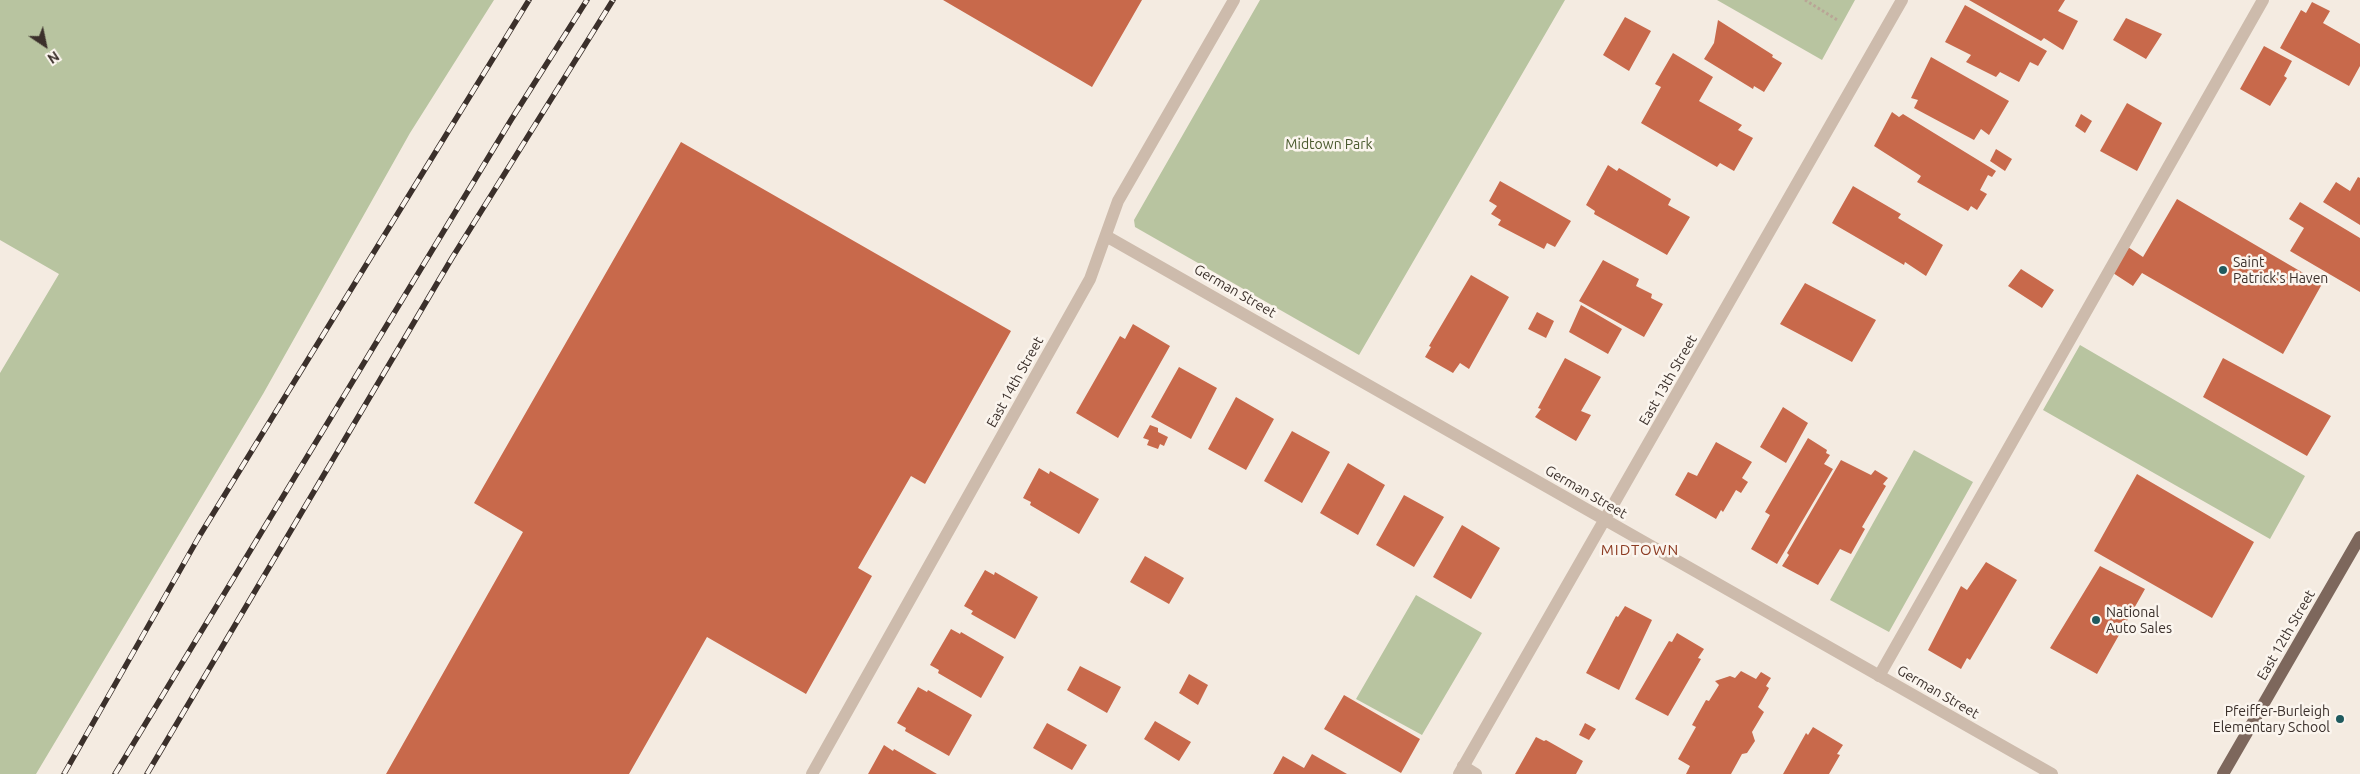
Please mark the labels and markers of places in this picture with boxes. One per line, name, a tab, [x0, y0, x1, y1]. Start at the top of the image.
place label: Saint Patrick's Haven	[2233, 254, 2328, 286]
marker: Saint Patrick's Haven	[2217, 264, 2229, 276]
place label: National Auto Sales	[2106, 604, 2172, 636]
marker: National Auto Sales	[2090, 614, 2102, 626]
place label: Pfeiffer-Burleigh Elementary School	[2213, 703, 2330, 736]
marker: Pfeiffer-Burleigh Elementary School	[2334, 713, 2346, 725]

